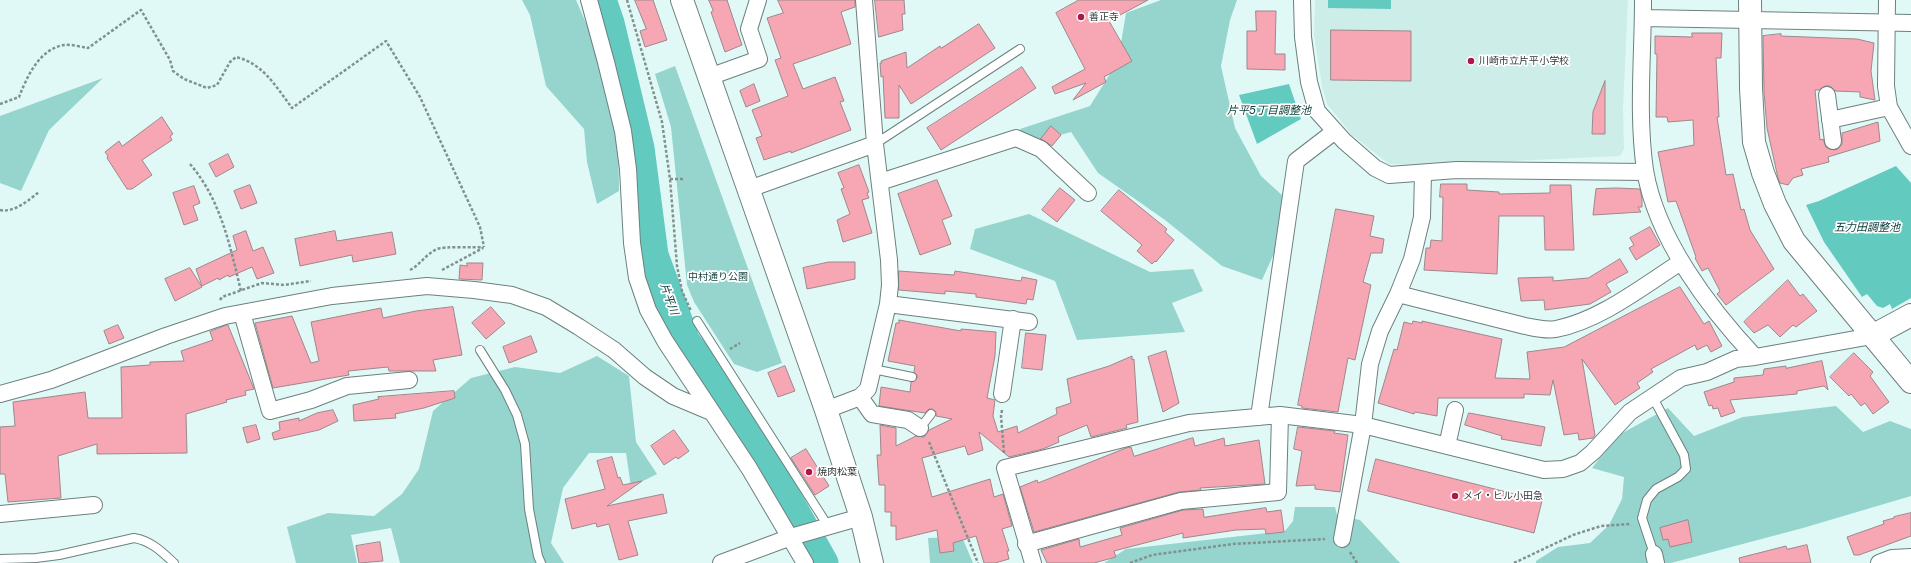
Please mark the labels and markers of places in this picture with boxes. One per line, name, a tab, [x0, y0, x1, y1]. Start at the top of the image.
place label: 善正寺	[1089, 11, 1119, 23]
marker: 善正寺	[1076, 12, 1086, 22]
place label: 川崎市立片平小学校	[1479, 55, 1569, 67]
marker: 川崎市立片平小学校	[1466, 56, 1476, 66]
place label: 焼肉松葉	[817, 466, 857, 478]
marker: 焼肉松葉	[804, 467, 814, 477]
place label: メイ・ヒル小田急	[1463, 490, 1543, 502]
marker: メイ・ヒル小田急	[1450, 491, 1460, 501]

